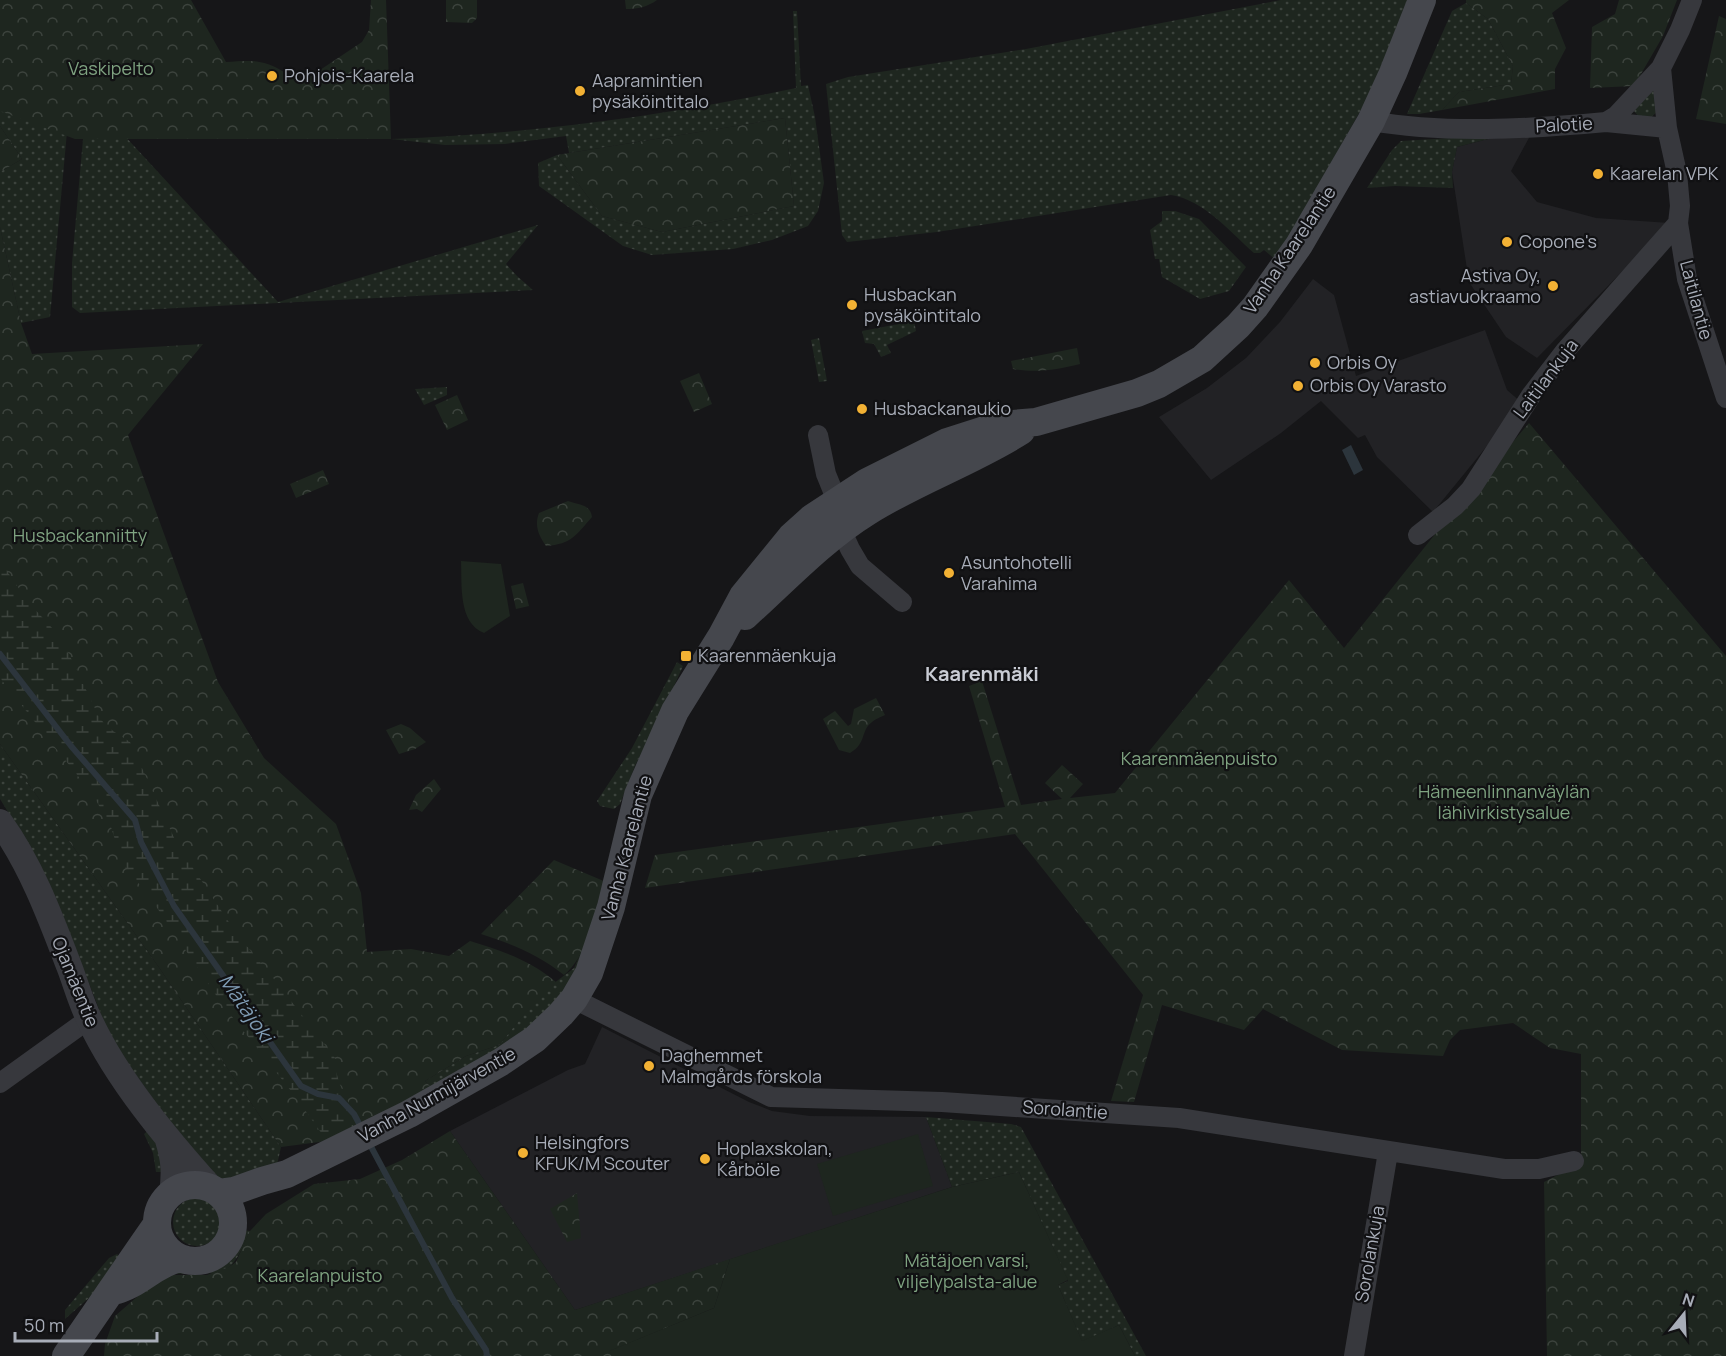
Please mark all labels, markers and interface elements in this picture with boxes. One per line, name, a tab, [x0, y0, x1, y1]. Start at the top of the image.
park label: Vaskipelto	[68, 56, 154, 80]
place label: Pohjois-Kaarela	[284, 63, 414, 87]
place label: Aapramintien pysäköintitalo	[592, 68, 709, 113]
marker: Pohjois-Kaarela	[265, 69, 279, 83]
marker: Aapramintien pysäköintitalo	[573, 84, 587, 98]
street label: Palotie	[1535, 111, 1593, 137]
place label: Kaarelan VPK	[1610, 161, 1719, 185]
marker: Kaarelan VPK	[1591, 167, 1605, 181]
street label: Vanha Kaarelantie	[1237, 181, 1341, 318]
place label: Copone's	[1519, 229, 1597, 253]
marker: Copone's	[1500, 235, 1514, 249]
street label: Laitilantie	[1675, 257, 1719, 342]
place label: Astiva Oy, astiavuokraamo	[1409, 263, 1541, 308]
marker: Astiva Oy, astiavuokraamo	[1546, 279, 1560, 293]
place label: Husbackan pysäköintitalo	[864, 282, 981, 327]
marker: Husbackan pysäköintitalo	[845, 298, 859, 312]
street label: Laitilankuja	[1507, 334, 1583, 423]
place label: Orbis Oy	[1327, 350, 1397, 374]
marker: Orbis Oy	[1308, 356, 1322, 370]
place label: Orbis Oy Varasto	[1310, 373, 1447, 397]
marker: Orbis Oy Varasto	[1291, 379, 1305, 393]
place label: Husbackanaukio	[874, 396, 1011, 420]
marker: Husbackanaukio	[855, 402, 869, 416]
park label: Husbackanniitty	[13, 523, 148, 547]
place label: Asuntohotelli Varahima	[961, 550, 1072, 595]
marker: Asuntohotelli Varahima	[942, 566, 956, 580]
place label: Kaarenmäenkuja	[698, 643, 836, 667]
marker: Kaarenmäenkuja	[679, 649, 693, 663]
district label: Kaarenmäki	[925, 660, 1039, 687]
park label: Kaarenmäenpuisto	[1121, 746, 1277, 770]
street label: Vanha Kaarelantie	[595, 772, 657, 923]
park label: Hämeenlinnanväylän lähivirkistysalue	[1418, 779, 1590, 824]
street label: Ojamäentie	[47, 933, 105, 1030]
water label: Mätäjoki	[213, 968, 281, 1049]
street label: Vanha Nurmijärventie	[353, 1041, 520, 1147]
place label: Daghemmet Malmgårds förskola	[661, 1043, 822, 1088]
marker: Daghemmet Malmgårds förskola	[642, 1059, 656, 1073]
street label: Sorolantie	[1022, 1094, 1109, 1124]
place label: Helsingfors KFUK/M Scouter	[535, 1130, 670, 1175]
place label: Hoplaxskolan, Kårböle	[717, 1136, 833, 1181]
marker: Helsingfors KFUK/M Scouter	[516, 1146, 530, 1160]
marker: Hoplaxskolan, Kårböle	[698, 1152, 712, 1166]
street label: Sorolankuja	[1349, 1204, 1389, 1304]
park label: Mätäjoen varsi, viljelypalsta-alue	[897, 1248, 1037, 1293]
park label: Kaarelanpuisto	[258, 1263, 382, 1287]
north arrow	[1654, 1284, 1714, 1344]
text: N	[1680, 1287, 1698, 1312]
scale bar	[15, 1305, 158, 1343]
text: 50 m	[24, 1313, 64, 1337]

